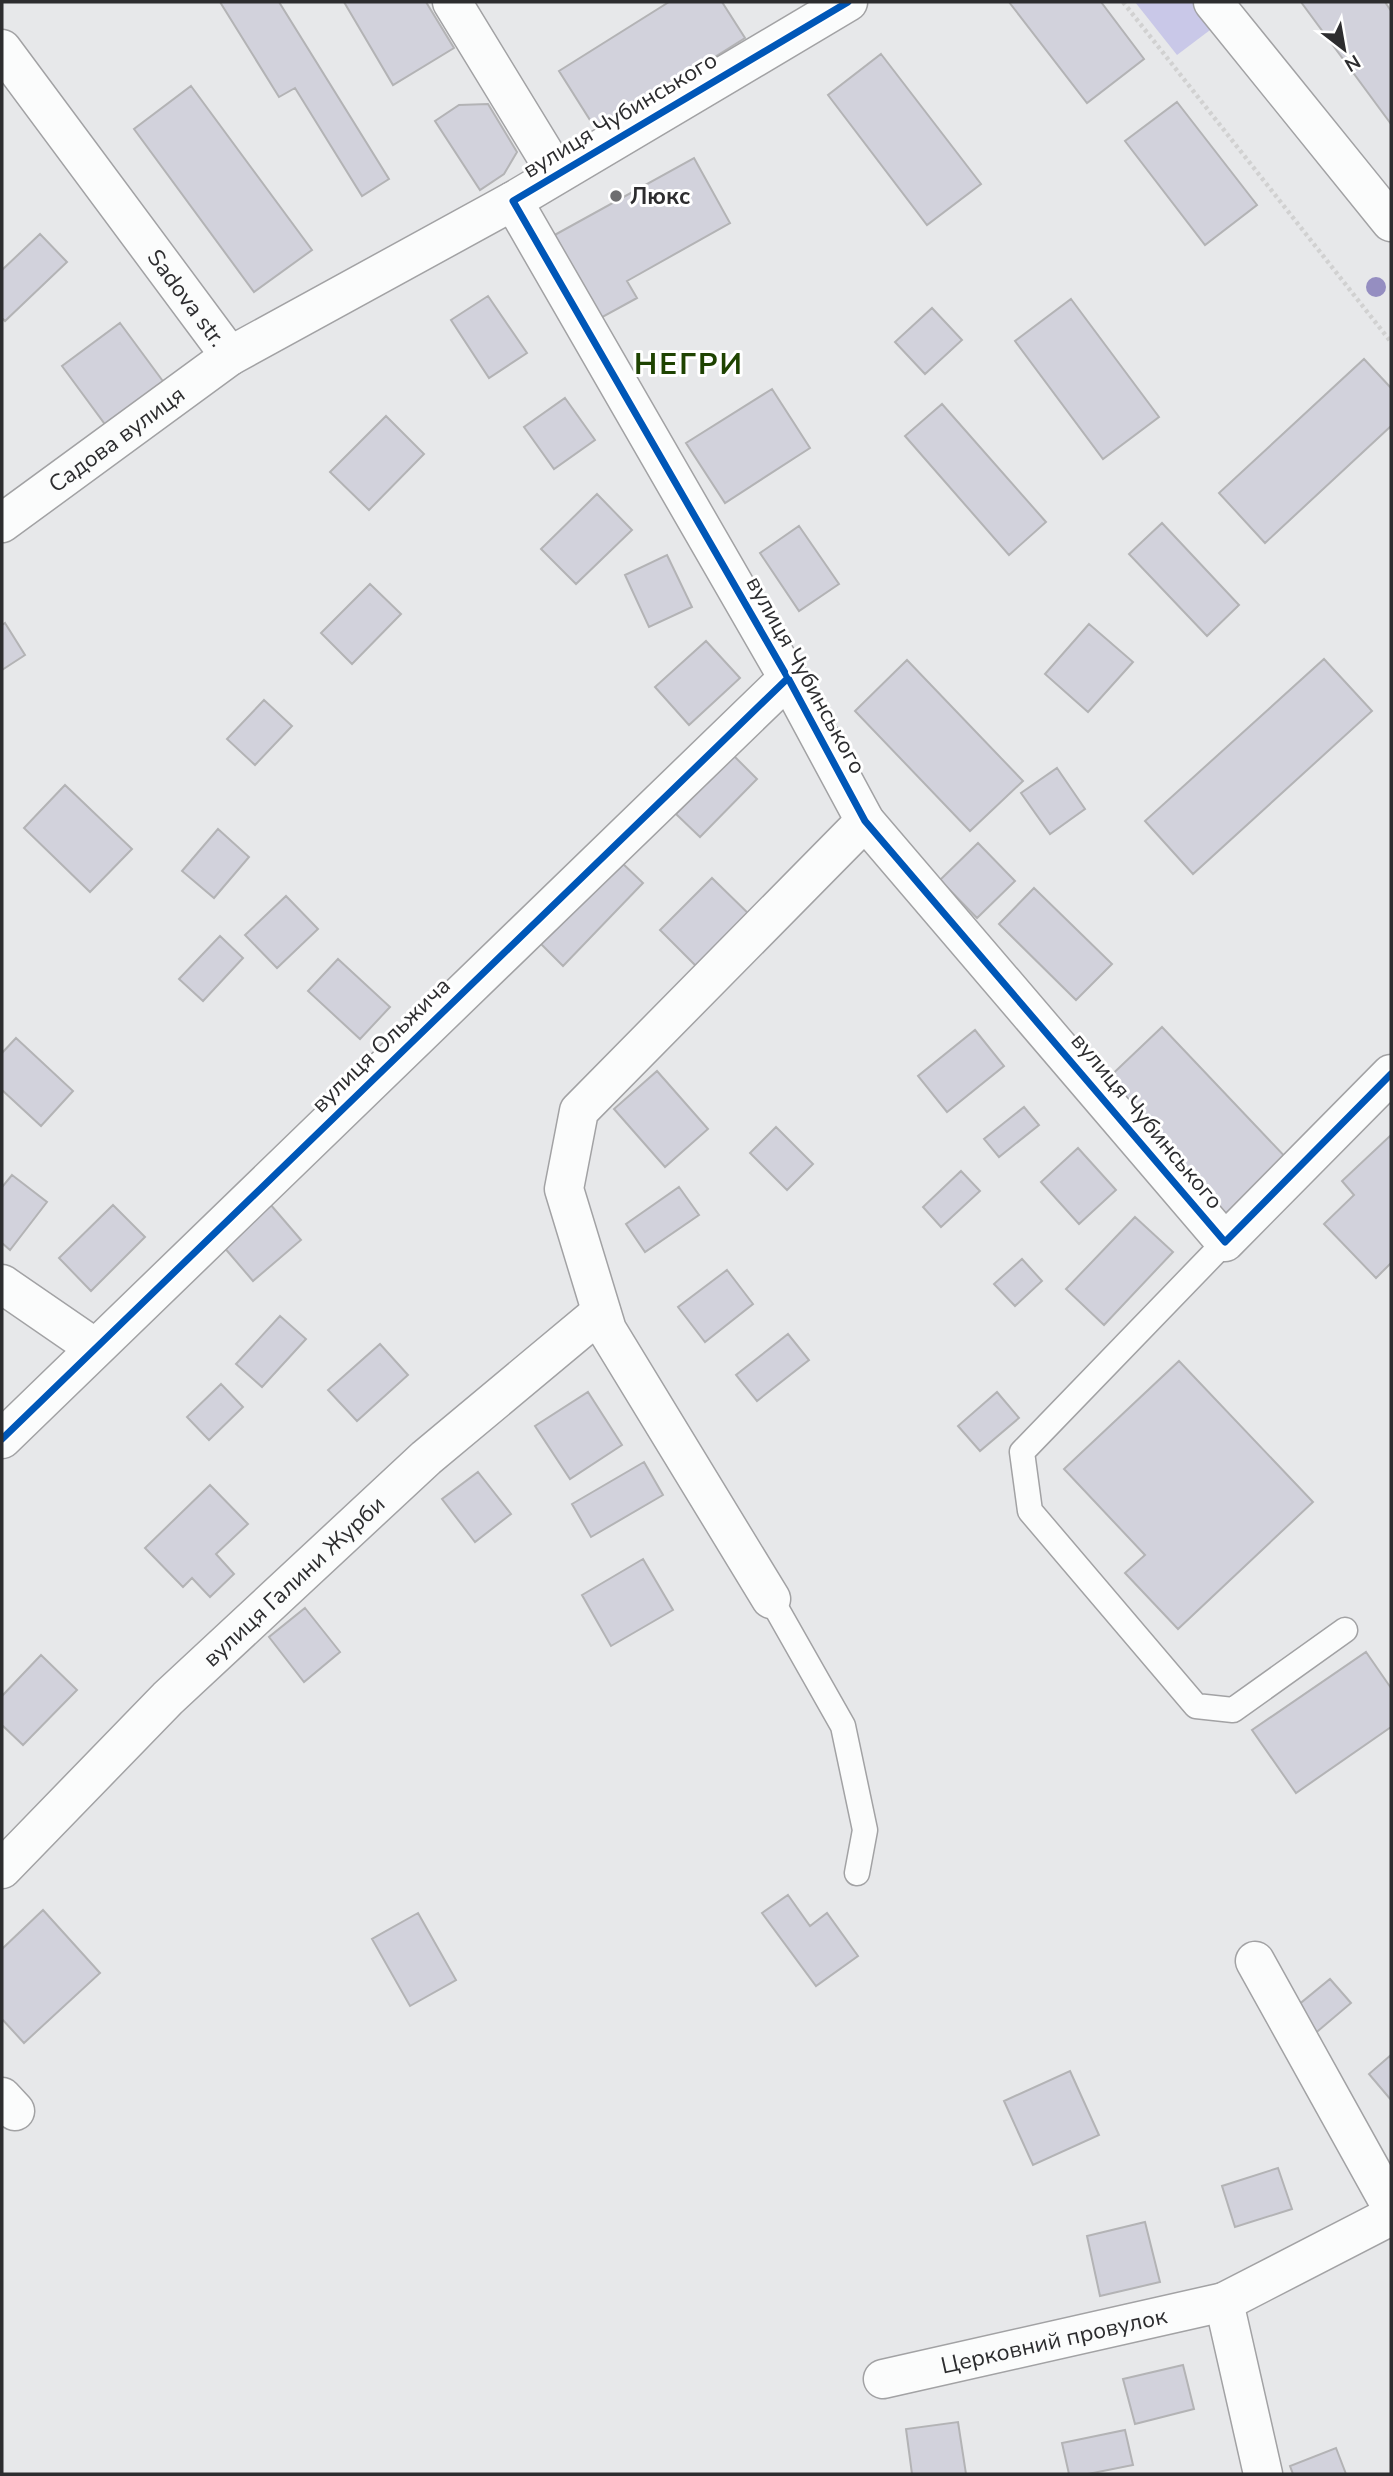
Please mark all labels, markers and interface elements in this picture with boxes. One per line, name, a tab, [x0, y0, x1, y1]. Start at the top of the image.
north arrow	[1309, 14, 1379, 84]
street label: вулиця Чубинського	[517, 45, 723, 185]
text: N	[1339, 48, 1365, 78]
place label: Люкс	[630, 181, 690, 212]
marker: Люкс	[608, 188, 624, 204]
street label: Sadova str.	[140, 243, 233, 353]
district label: НЕГРИ	[634, 344, 744, 385]
street label: Садова вулиця	[42, 379, 191, 499]
street label: вулиця Чубинського	[739, 571, 873, 779]
street label: вулиця Ольжича	[305, 971, 457, 1119]
street label: вулиця Чубинського	[1064, 1026, 1230, 1216]
street label: вулиця Галини Журби	[196, 1489, 391, 1673]
street label: Церковний провулок	[938, 2300, 1171, 2381]

